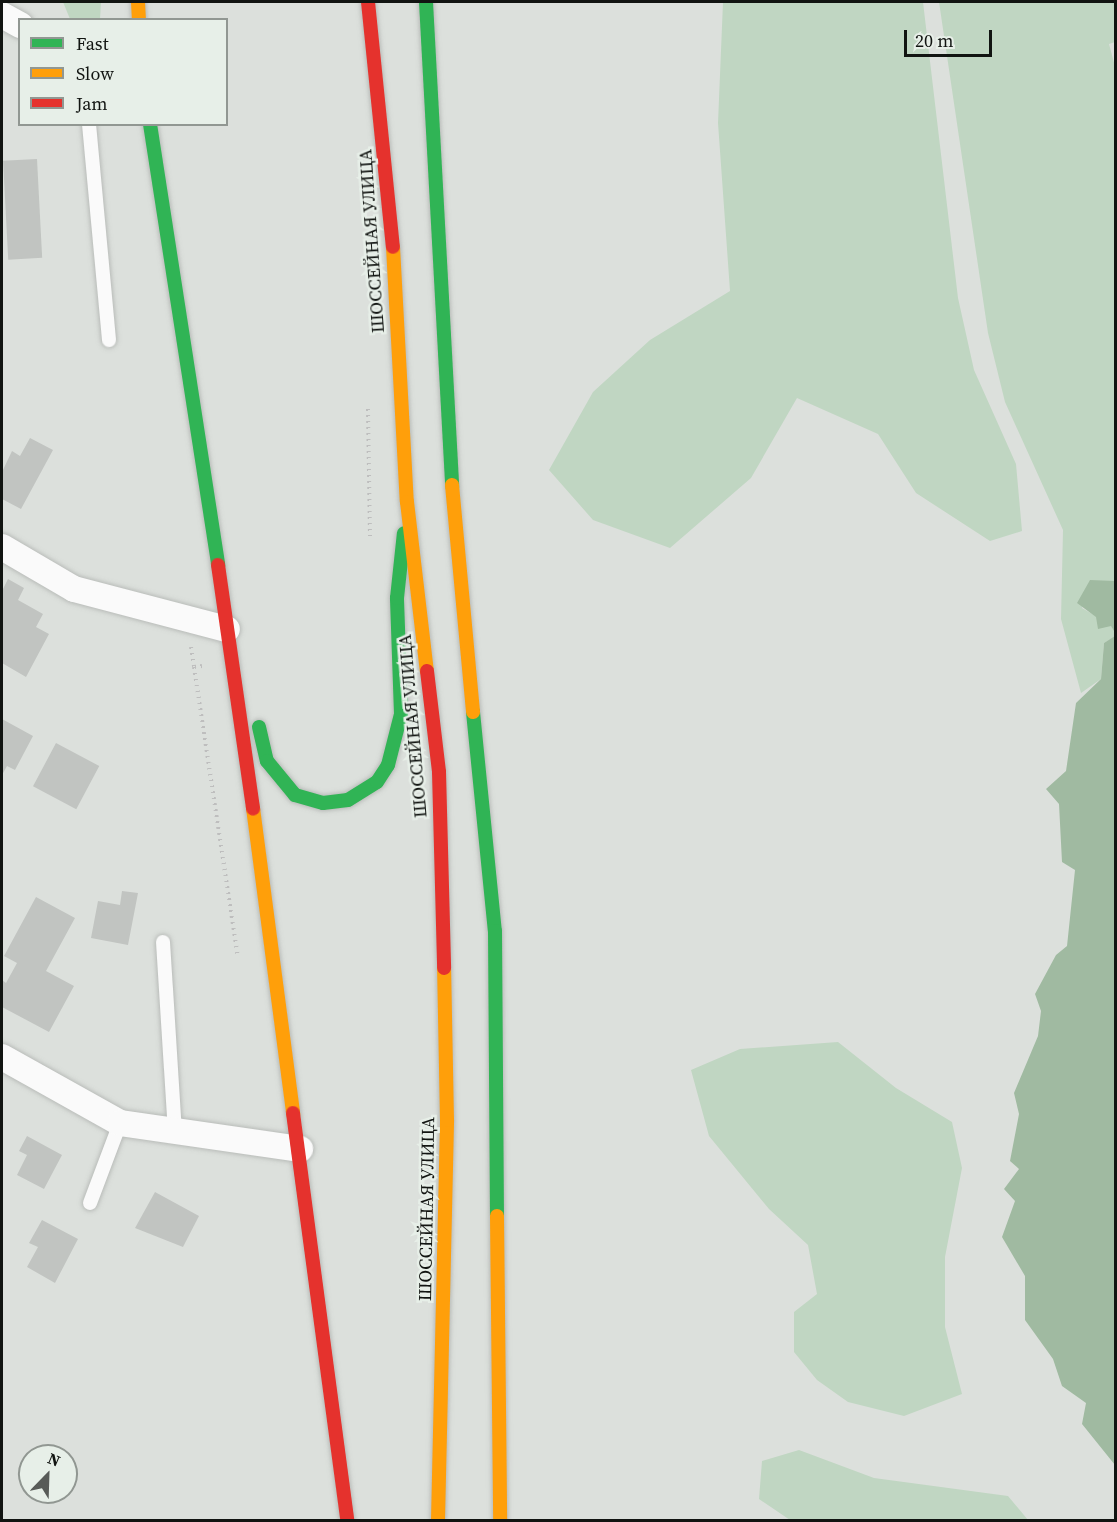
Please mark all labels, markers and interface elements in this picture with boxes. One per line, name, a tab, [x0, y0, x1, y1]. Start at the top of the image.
legend	[18, 18, 228, 126]
scale bar	[907, 18, 996, 56]
text: 20 m	[915, 28, 953, 53]
text: Fast	[76, 31, 109, 56]
text: Slow	[76, 61, 114, 86]
text: Jam	[76, 91, 108, 116]
street label: ШОССЕЙНАЯ УЛИЦА	[355, 148, 389, 334]
street label: ШОССЕЙНАЯ УЛИЦА	[394, 633, 432, 819]
street label: ШОССЕЙНАЯ УЛИЦА	[415, 1117, 439, 1301]
north arrow	[18, 1444, 78, 1504]
text: N	[45, 1447, 64, 1472]

